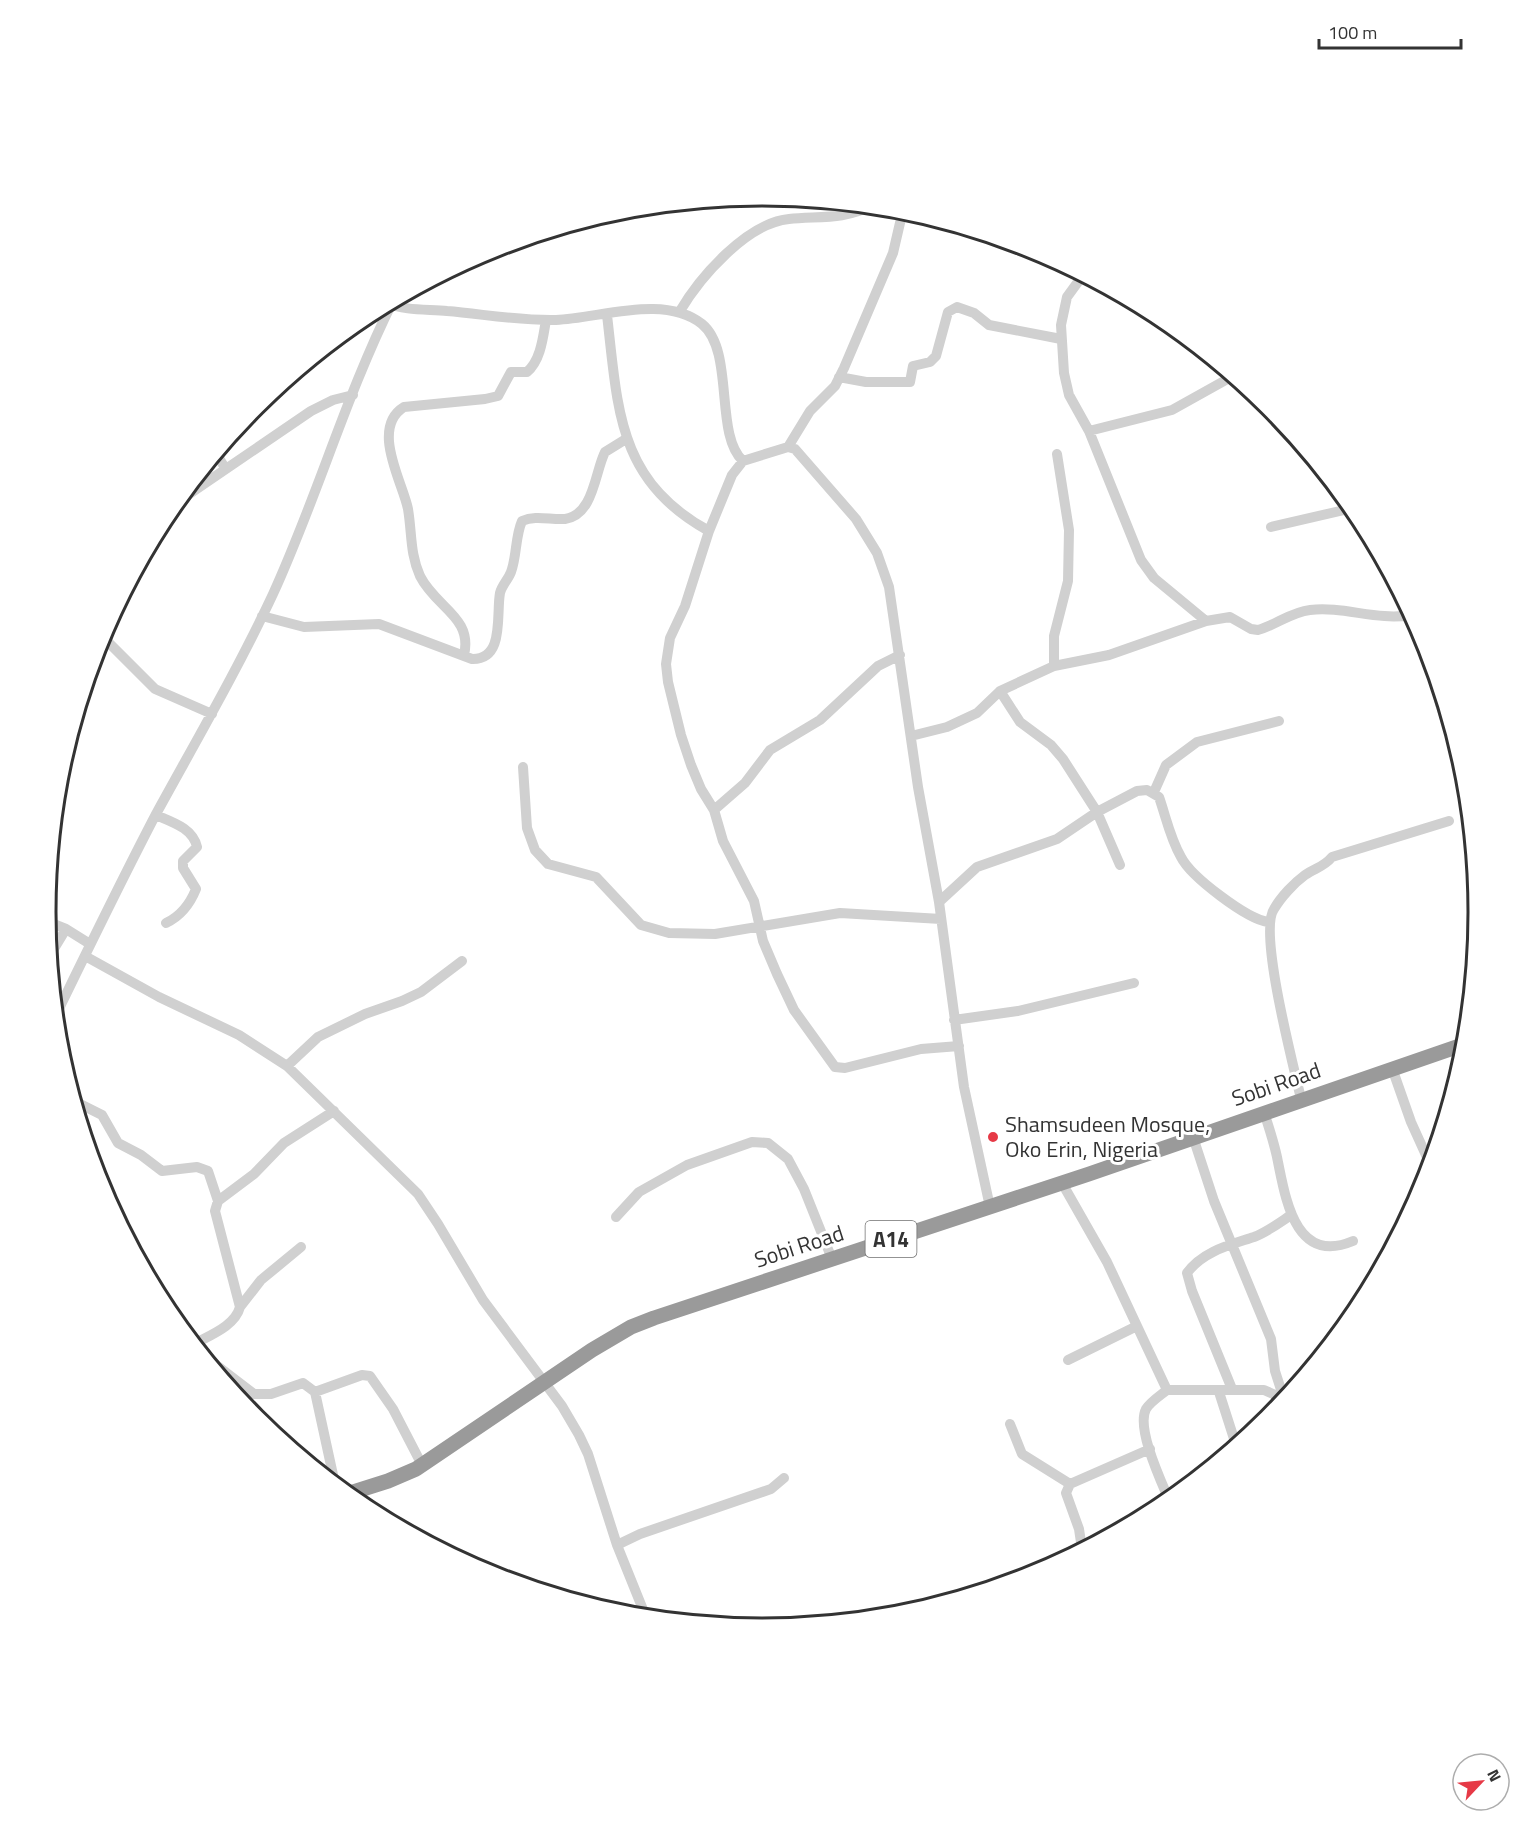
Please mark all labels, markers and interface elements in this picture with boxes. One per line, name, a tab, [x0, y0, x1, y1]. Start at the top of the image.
scale bar	[1319, 12, 1462, 50]
text: 100 m	[1328, 19, 1377, 46]
street label: Sobi Road	[1227, 1053, 1325, 1115]
place label: Shamsudeen Mosque, Oko Erin, Nigeria	[1005, 1107, 1210, 1166]
marker: Shamsudeen Mosque, Oko Erin, Nigeria	[986, 1130, 1000, 1144]
street label: Sobi Road	[750, 1216, 848, 1276]
road number: A14	[866, 1221, 916, 1257]
north arrow	[1451, 1752, 1511, 1812]
text: N	[1481, 1765, 1508, 1786]

